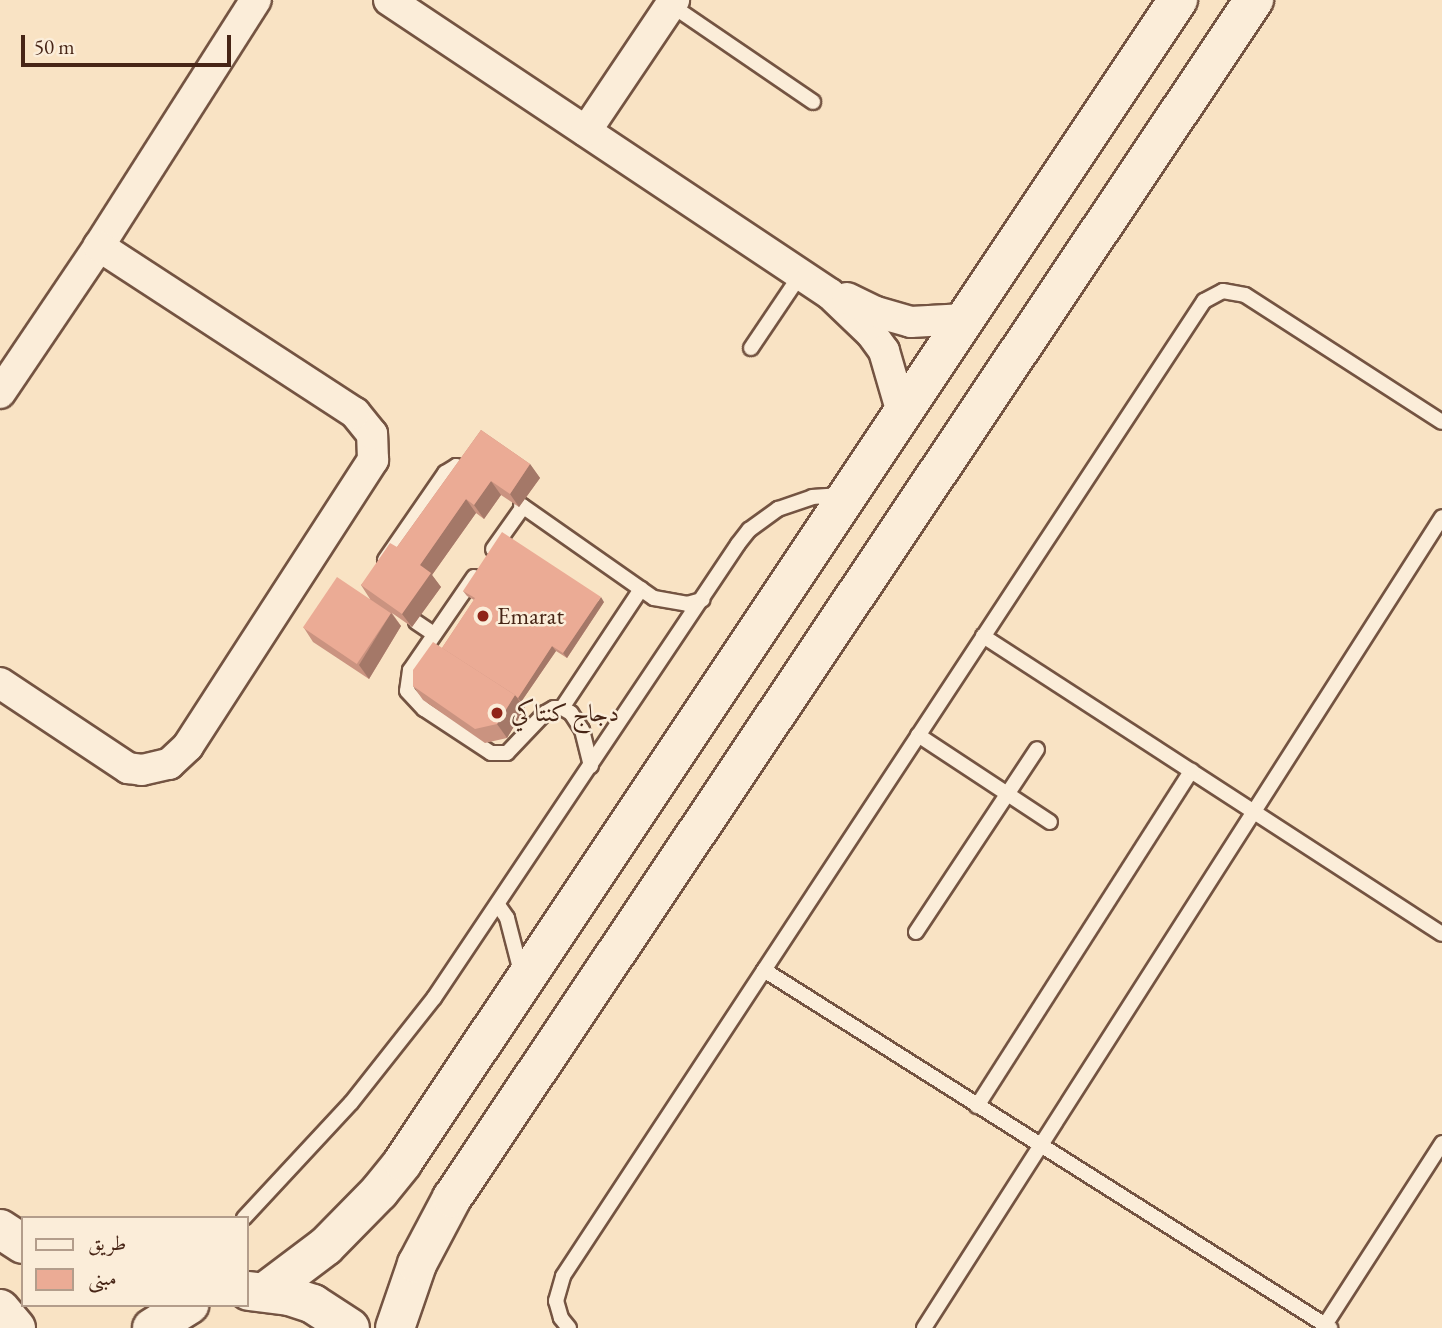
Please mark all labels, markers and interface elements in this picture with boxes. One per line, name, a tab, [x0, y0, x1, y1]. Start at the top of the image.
scale bar	[24, 21, 234, 65]
text: 50 m	[34, 33, 75, 60]
place label: Emarat	[497, 602, 564, 630]
marker: Emarat	[475, 608, 491, 624]
place label: دجاج كنتاكي	[511, 699, 619, 727]
marker: دجاج كنتاكي	[489, 705, 505, 721]
legend	[21, 1216, 248, 1307]
text: طريق	[88, 1229, 126, 1256]
text: مبنى	[88, 1264, 117, 1291]

